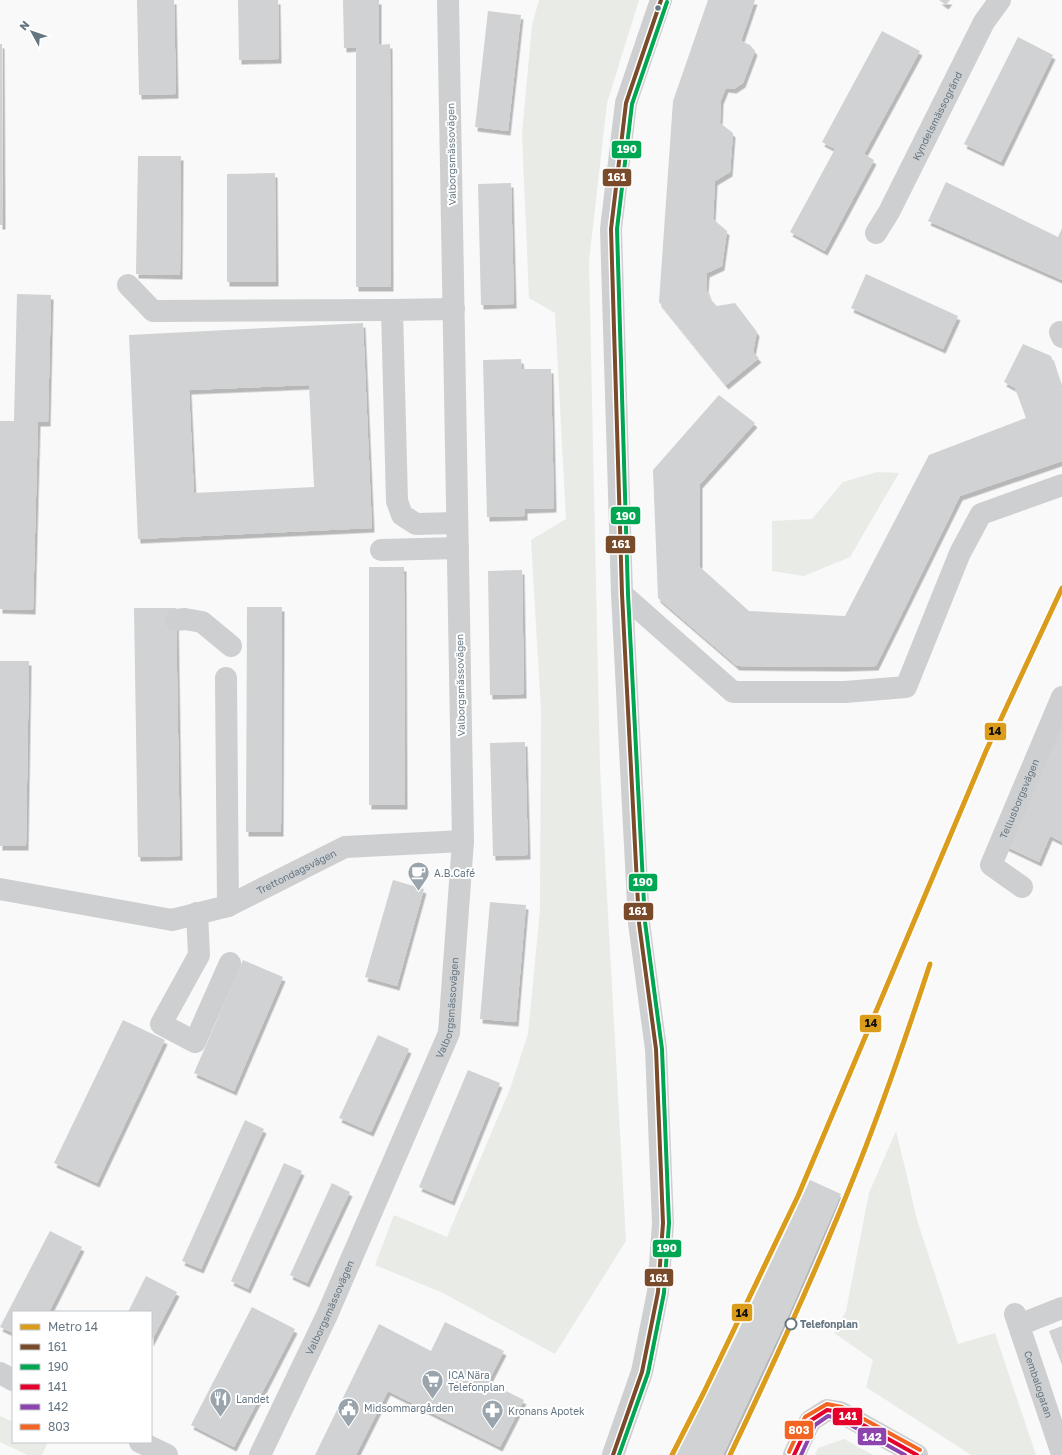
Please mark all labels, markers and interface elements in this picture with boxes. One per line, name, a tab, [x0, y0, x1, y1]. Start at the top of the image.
unlabelled marker	[653, 3, 663, 13]
north arrow	[12, 12, 52, 52]
text: N	[16, 18, 32, 33]
street label: Kyndelsmässogränd	[910, 70, 964, 162]
street label: Valborgsmässovägen	[444, 103, 458, 205]
line badge: 190	[611, 140, 642, 159]
text: 190	[617, 142, 637, 155]
line badge: 161	[602, 168, 632, 187]
text: 161	[608, 170, 626, 183]
line badge: 190	[610, 506, 641, 525]
text: 190	[616, 509, 636, 522]
line badge: 161	[605, 535, 636, 554]
text: 161	[612, 537, 630, 550]
street label: Valborgsmässovägen	[453, 634, 467, 736]
line badge: 14	[984, 722, 1007, 741]
text: 14	[989, 724, 1001, 737]
street label: Tellusborgsvägen	[997, 757, 1041, 840]
street label: Trettondagsvägen	[255, 847, 338, 897]
cafe icon: A.B.Café	[405, 860, 431, 893]
place label: A.B.Café	[434, 867, 475, 879]
line badge: 190	[628, 873, 658, 892]
text: 190	[633, 875, 653, 888]
line badge: 161	[623, 902, 654, 921]
text: 161	[629, 904, 647, 917]
street label: Valborgsmässovägen	[433, 957, 460, 1060]
line badge: 14	[859, 1014, 882, 1033]
text: 14	[865, 1016, 877, 1029]
line badge: 190	[652, 1239, 682, 1258]
text: 190	[657, 1241, 677, 1254]
street label: Valborgsmässovägen	[303, 1258, 356, 1357]
line badge: 161	[644, 1268, 674, 1287]
text: 161	[650, 1271, 668, 1284]
line badge: 14	[731, 1303, 753, 1322]
text: 14	[736, 1306, 748, 1319]
legend	[12, 1311, 152, 1443]
marker: Telefonplan	[784, 1317, 798, 1331]
place label: Telefonplan	[800, 1318, 858, 1330]
text: Metro 14	[48, 1319, 98, 1334]
text: 161	[48, 1339, 67, 1354]
street label: Cembalogatan	[1022, 1349, 1055, 1419]
text: 190	[48, 1359, 69, 1374]
supermarket icon: ICA Nära Telefonplan	[420, 1368, 446, 1401]
place label: ICA Nära Telefonplan	[448, 1369, 505, 1393]
text: 141	[48, 1379, 67, 1394]
restaurant icon: Landet	[207, 1386, 233, 1419]
place label: Landet	[236, 1393, 270, 1405]
public building icon: Midsommargården	[336, 1395, 362, 1428]
pharmacy icon: Kronans Apotek	[480, 1398, 506, 1431]
text: 142	[48, 1399, 68, 1414]
place label: Midsommargården	[364, 1402, 454, 1414]
place label: Kronans Apotek	[508, 1405, 585, 1417]
line badge: 141	[832, 1407, 863, 1426]
text: 141	[839, 1409, 857, 1422]
text: 803	[48, 1419, 70, 1434]
line badge: 803	[784, 1420, 814, 1440]
text: 803	[789, 1423, 810, 1436]
line badge: 142	[857, 1427, 887, 1446]
text: 142	[862, 1430, 882, 1443]

